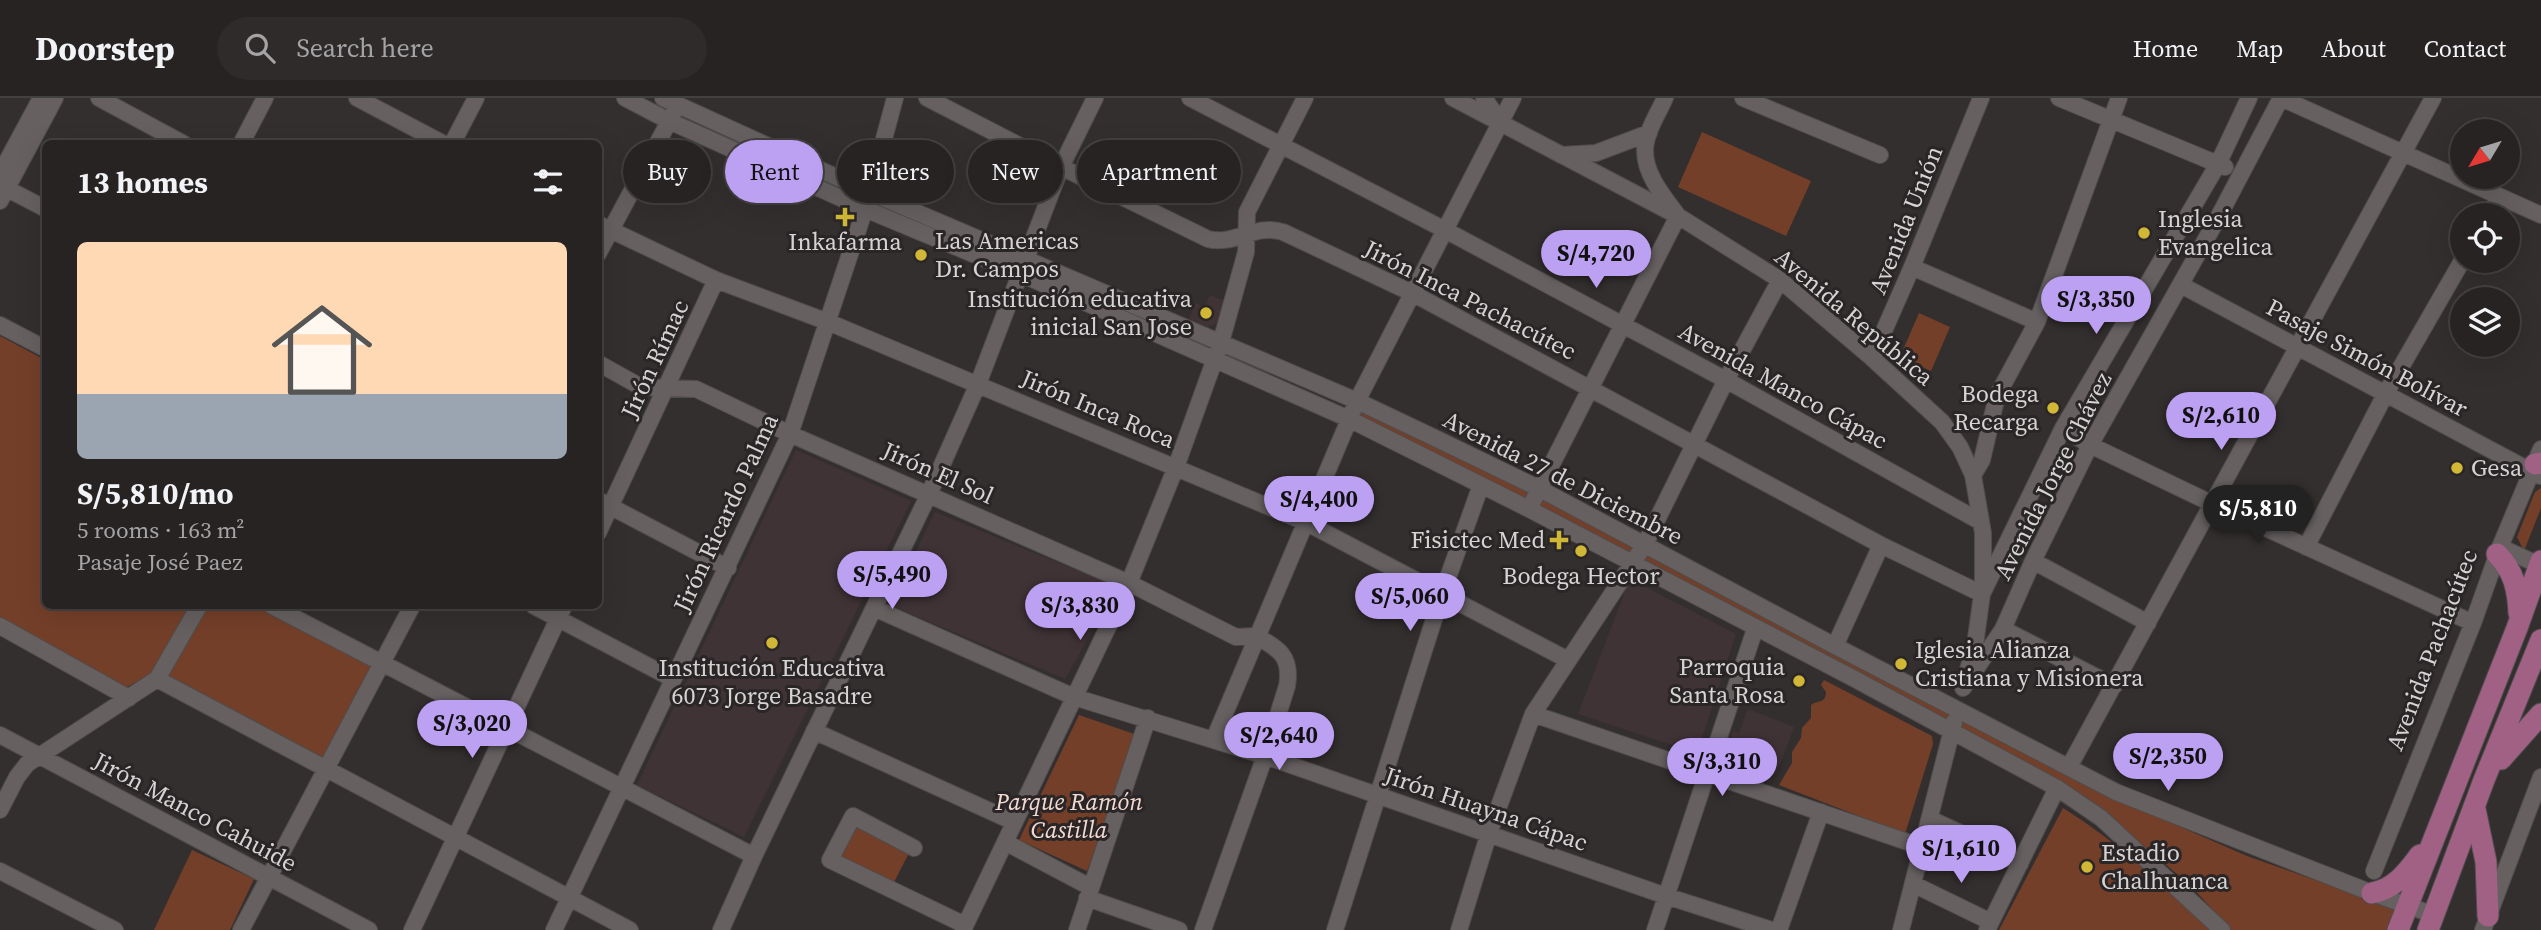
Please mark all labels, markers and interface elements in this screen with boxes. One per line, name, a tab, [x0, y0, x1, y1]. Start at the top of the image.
search box	[217, 17, 707, 80]
text: Doorstep	[35, 26, 175, 71]
icon: search	[241, 29, 279, 67]
text: Search here	[297, 30, 434, 66]
text: Home	[2133, 32, 2198, 65]
text: Map	[2236, 32, 2283, 65]
text: About	[2321, 32, 2386, 65]
text: Contact	[2424, 32, 2506, 65]
north arrow	[2450, 119, 2520, 189]
map controls	[2450, 119, 2520, 357]
chip: Buy	[623, 140, 711, 203]
chip: Rent	[725, 140, 823, 203]
chip: Filters	[837, 140, 954, 203]
chip: New	[968, 140, 1063, 203]
chip: Apartment	[1077, 140, 1241, 203]
street label: Avenida Unión	[1861, 141, 1950, 299]
text: 13 homes	[77, 162, 208, 203]
icon: filters	[529, 163, 567, 201]
place label: Inglesia Evangelica	[2158, 202, 2274, 263]
button: locate	[2450, 203, 2520, 273]
marker: Inkafarma	[837, 209, 853, 225]
place label: Las Americas Dr. Campos	[935, 224, 1079, 285]
place label: Inkafarma	[788, 225, 902, 258]
marker: Inglesia Evangelica	[2136, 225, 2152, 241]
pin: S/4,720	[1531, 230, 1661, 290]
street label: Jirón Inca Pachacútec	[1358, 231, 1582, 367]
text: S/4,720	[1557, 237, 1635, 269]
street label: Avenida República	[1768, 240, 1941, 393]
marker: Las Americas Dr. Campos	[913, 247, 929, 263]
pin: S/3,350	[2031, 276, 2161, 336]
place label: Institución educativa inicial San Jose	[968, 282, 1193, 343]
text: S/3,350	[2057, 283, 2135, 315]
icon: home	[259, 287, 385, 413]
button: layers	[2450, 287, 2520, 357]
street label: Pasaje Simón Bolívar	[2261, 290, 2474, 425]
street label: Jirón Rímac	[612, 294, 696, 424]
marker: Institución educativa inicial San Jose	[1198, 305, 1214, 321]
street label: Avenida Manco Cápac	[1673, 314, 1894, 457]
street label: Jirón Inca Roca	[1015, 361, 1181, 456]
street label: Avenida Jorge Chávez	[1986, 366, 2119, 585]
place label: Bodega Recarga	[1953, 377, 2040, 438]
pin: S/2,610	[2156, 392, 2286, 452]
text: S/2,610	[2182, 399, 2260, 431]
marker: Bodega Recarga	[2045, 400, 2061, 416]
street label: Avenida 27 de Diciembre	[1438, 403, 1689, 552]
street label: Jirón Ricardo Palma	[665, 408, 786, 618]
street label: Jirón El Sol	[876, 433, 999, 512]
place label: Gesa	[2471, 451, 2523, 484]
marker: Gesa	[2449, 460, 2465, 476]
text: S/5,810/mo	[77, 473, 233, 514]
pin: S/4,400	[1254, 476, 1384, 536]
text: S/4,400	[1280, 483, 1358, 515]
pin: S/5,810	[2193, 486, 2323, 545]
text: S/5,810	[2219, 492, 2297, 524]
text: 5 rooms · 163 m²	[77, 514, 244, 546]
place label: Fisictec Med	[1411, 523, 1545, 556]
marker: Fisictec Med	[1551, 532, 1567, 548]
marker: Bodega Hector	[1573, 543, 1589, 559]
street label: Avenida Pachacútec	[2378, 544, 2485, 755]
text: Pasaje José Paez	[77, 546, 243, 578]
pin: S/5,490	[827, 552, 957, 611]
text: S/5,490	[853, 558, 931, 590]
place label: Bodega Hector	[1502, 559, 1660, 592]
pin: S/5,060	[1345, 574, 1475, 633]
text: S/5,060	[1371, 580, 1449, 612]
pin: S/3,830	[1015, 582, 1145, 642]
text: S/3,830	[1041, 589, 1119, 621]
place label: Iglesia Alianza Cristiana y Misionera	[1915, 633, 2144, 694]
marker: Institución Educativa 6073 Jorge Basadre	[764, 635, 780, 651]
place label: Parroquia Santa Rosa	[1669, 650, 1786, 711]
place label: Institución Educativa 6073 Jorge Basadre	[659, 651, 886, 712]
marker: Iglesia Alianza Cristiana y Misionera	[1893, 656, 1909, 672]
marker: Parroquia Santa Rosa	[1791, 673, 1807, 689]
pin: S/3,020	[407, 700, 537, 760]
text: S/3,020	[433, 707, 511, 739]
pin: S/2,640	[1214, 712, 1344, 772]
text: S/2,640	[1240, 719, 1318, 751]
pin: S/2,350	[2103, 734, 2233, 793]
pin: S/3,310	[1657, 738, 1787, 798]
text: S/2,350	[2129, 740, 2207, 772]
street label: Jirón Manco Cahuide	[87, 743, 303, 879]
text: S/3,310	[1683, 745, 1761, 777]
street label: Jirón Huayna Cápac	[1379, 758, 1592, 859]
park label: Parque Ramón Castilla	[994, 785, 1143, 846]
pin: S/1,610	[1896, 826, 2026, 885]
text: S/1,610	[1922, 832, 2000, 864]
place label: Estadio Chalhuanca	[2101, 836, 2230, 897]
marker: Estadio Chalhuanca	[2079, 859, 2095, 875]

